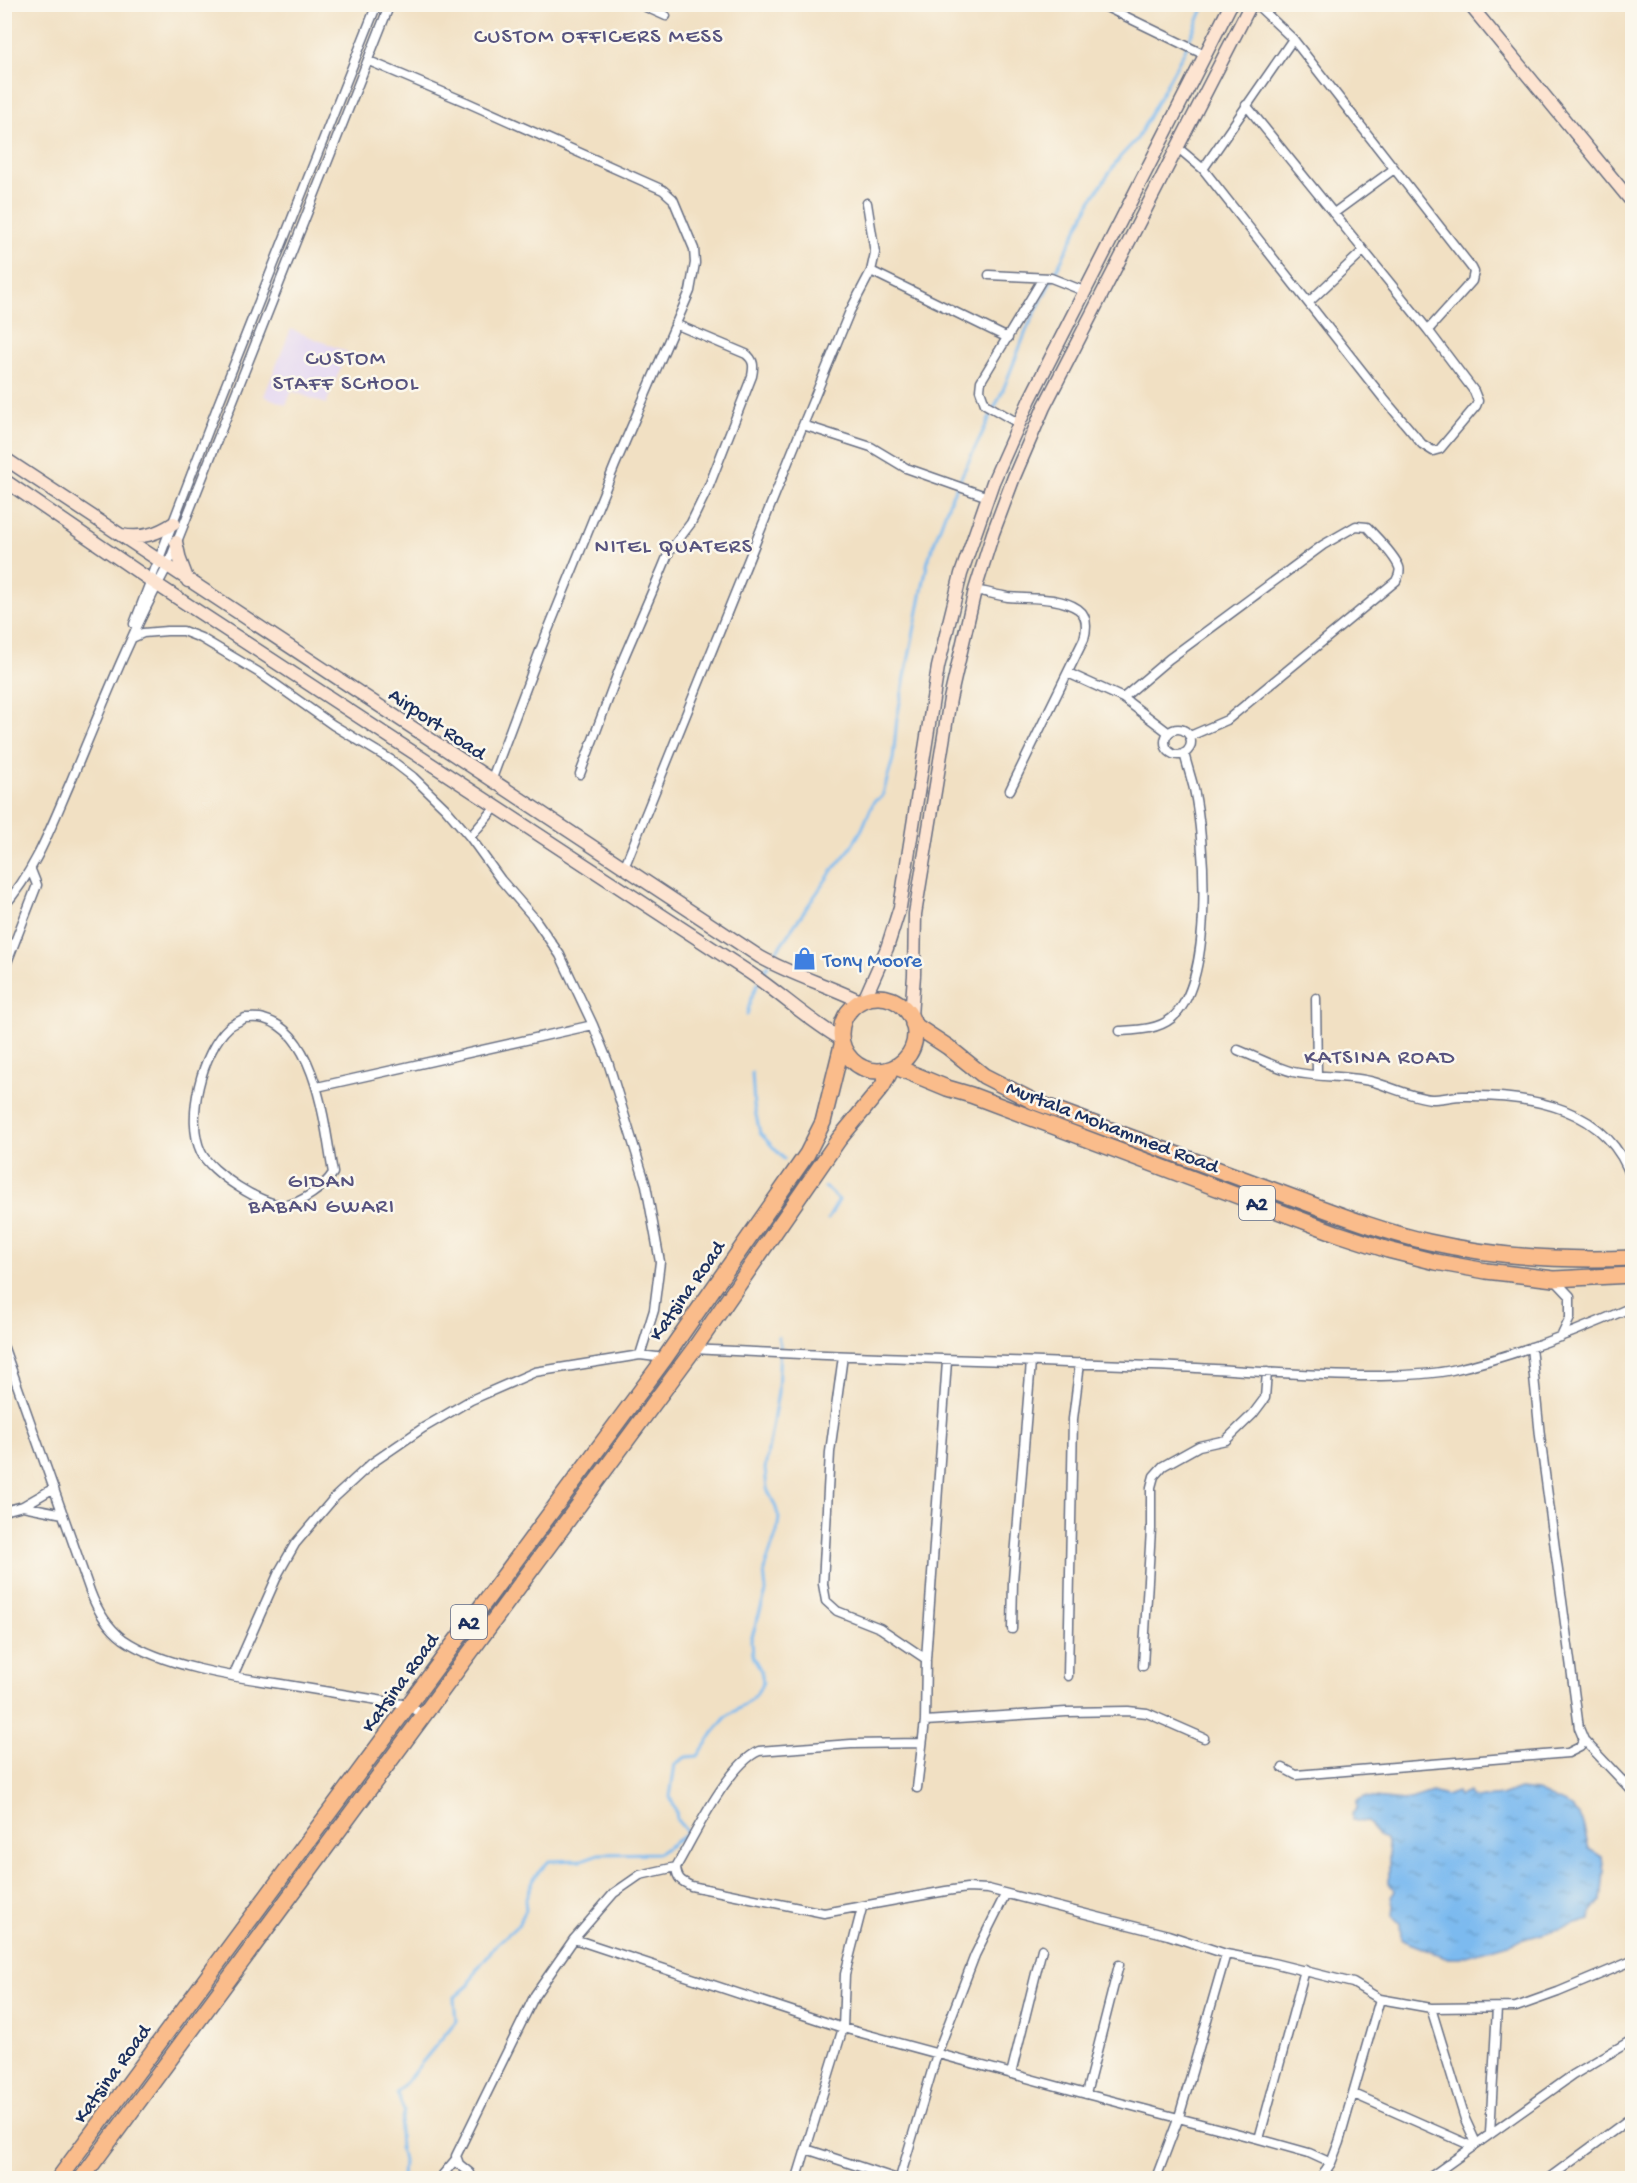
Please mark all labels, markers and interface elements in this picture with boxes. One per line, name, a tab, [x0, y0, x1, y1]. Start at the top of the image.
district label: CUSTOM OFFICERS MESS	[474, 25, 724, 51]
district label: CUSTOM STAFF SCHOOL	[273, 347, 419, 398]
district label: NITEL QUATERS	[595, 535, 753, 561]
street label: Airport Road	[382, 684, 491, 769]
shop icon: Tony Moore	[792, 946, 818, 972]
place label: Tony Moore	[822, 950, 923, 975]
district label: KATSINA ROAD	[1304, 1046, 1456, 1072]
street label: Murtala Mohammed Road	[1002, 1077, 1223, 1182]
district label: GIDAN BABAN GWARI	[248, 1170, 395, 1221]
road number: A2	[1239, 1186, 1275, 1220]
street label: Katsina Road	[645, 1236, 734, 1347]
road number: A2	[451, 1605, 487, 1639]
street label: Katsina Road	[357, 1628, 447, 1739]
street label: Katsina Road	[69, 2019, 159, 2130]

